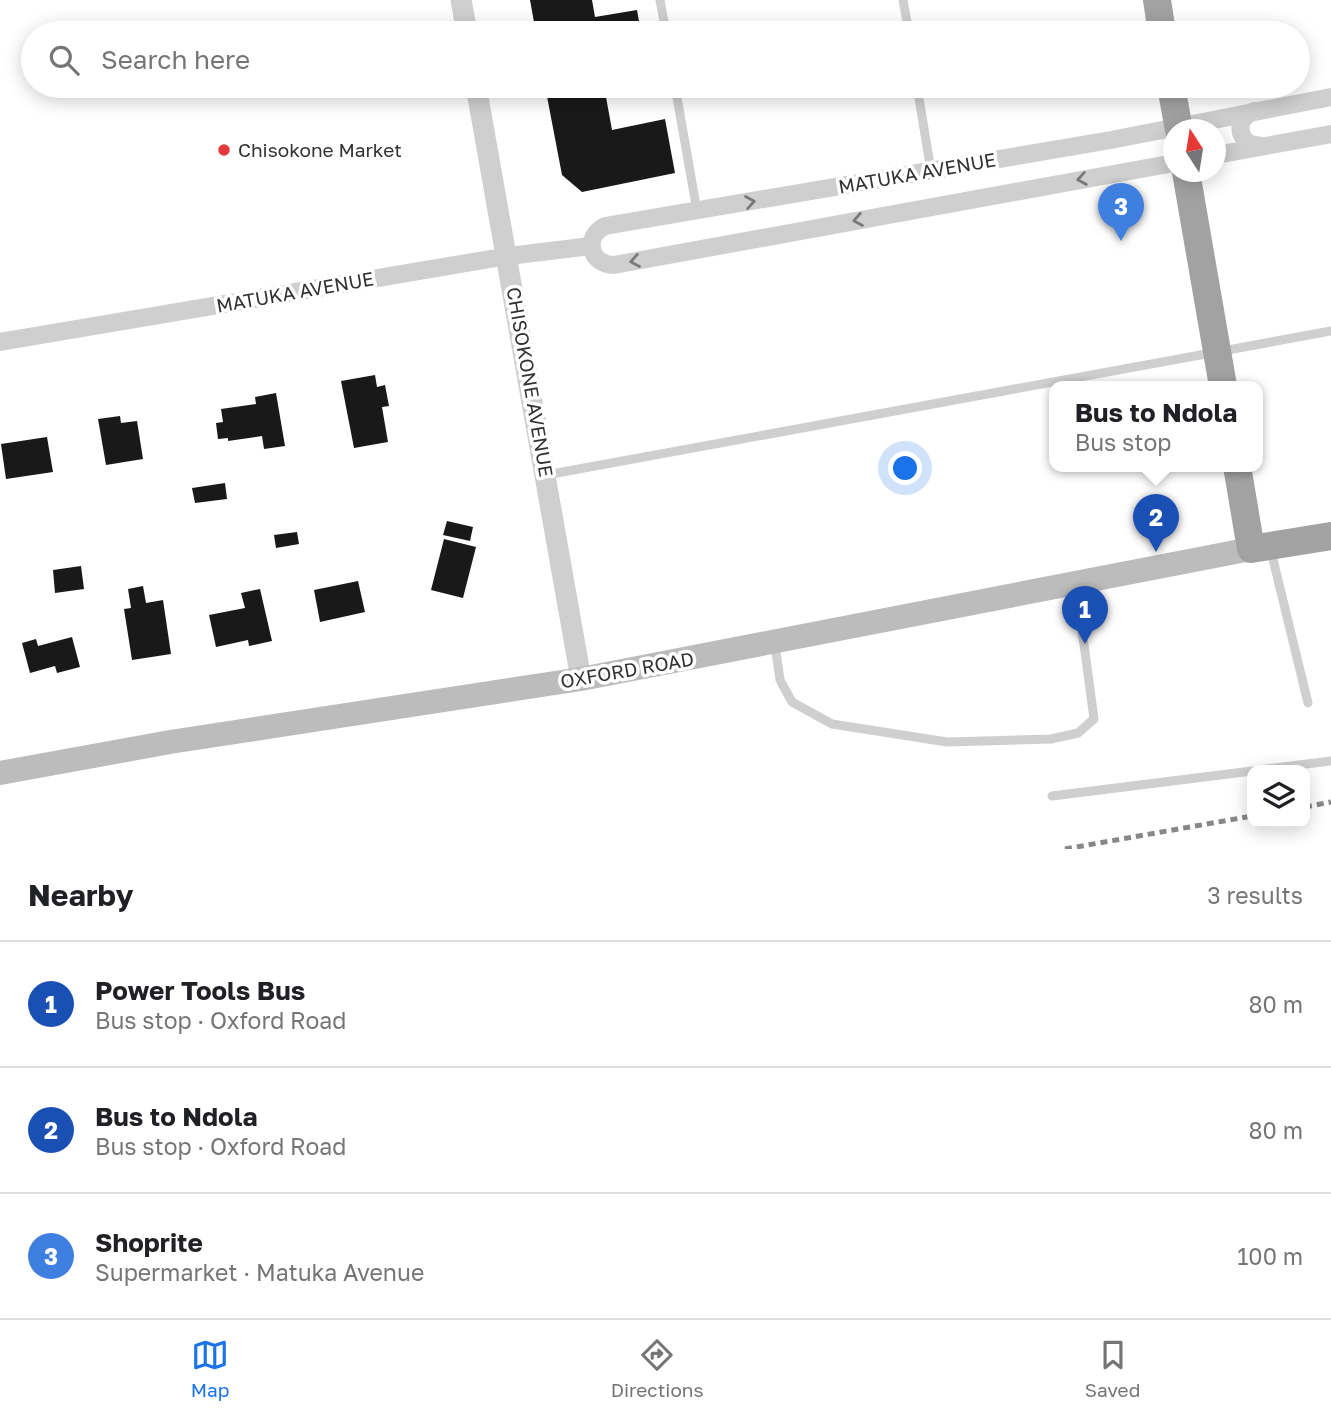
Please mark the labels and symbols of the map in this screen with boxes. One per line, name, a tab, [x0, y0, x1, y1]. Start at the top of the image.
north arrow	[1163, 119, 1226, 182]
place label: Chisokone Market	[238, 138, 402, 161]
marker: Chisokone Market	[216, 142, 232, 158]
street label: MATUKA AVENUE	[836, 147, 997, 198]
one-way arrow	[1076, 170, 1088, 185]
pin: 3	[1098, 183, 1144, 241]
one-way arrow	[744, 195, 756, 210]
one-way arrow	[852, 212, 864, 227]
one-way arrow	[629, 253, 641, 268]
street label: MATUKA AVENUE	[214, 266, 375, 317]
street label: CHISOKONE AVENUE	[502, 285, 559, 479]
your location	[888, 451, 922, 485]
pin: 2	[1133, 494, 1179, 552]
pin: 1	[1062, 586, 1108, 644]
street label: OXFORD ROAD	[558, 646, 695, 693]

